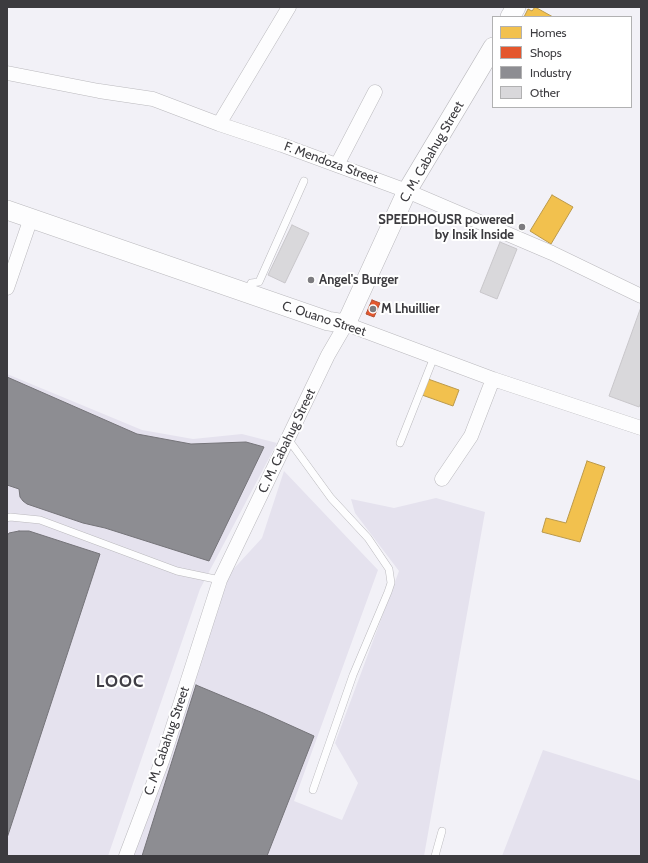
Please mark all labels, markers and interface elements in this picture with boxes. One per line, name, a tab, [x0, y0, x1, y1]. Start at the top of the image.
legend	[492, 16, 632, 108]
text: Homes	[530, 25, 567, 40]
text: Shops	[530, 45, 562, 60]
text: Industry	[530, 65, 571, 80]
text: Other	[530, 85, 560, 100]
street label: C. M. Cabahug Street	[397, 99, 467, 205]
street label: F. Mendoza Street	[282, 139, 380, 187]
place label: SPEEDHOUSR powered by Insik Inside	[378, 212, 514, 243]
marker: SPEEDHOUSR powered by Insik Inside	[517, 222, 527, 232]
place label: Angel's Burger	[319, 272, 398, 288]
marker: Angel's Burger	[306, 275, 316, 285]
street label: C. Ouano Street	[280, 298, 368, 340]
place label: M Lhuillier	[381, 301, 440, 317]
marker: M Lhuillier	[368, 304, 378, 314]
street label: C. M. Cabahug Street	[255, 386, 319, 496]
district label: LOOC	[96, 672, 144, 692]
street label: C. M. Cabahug Street	[141, 684, 193, 798]

